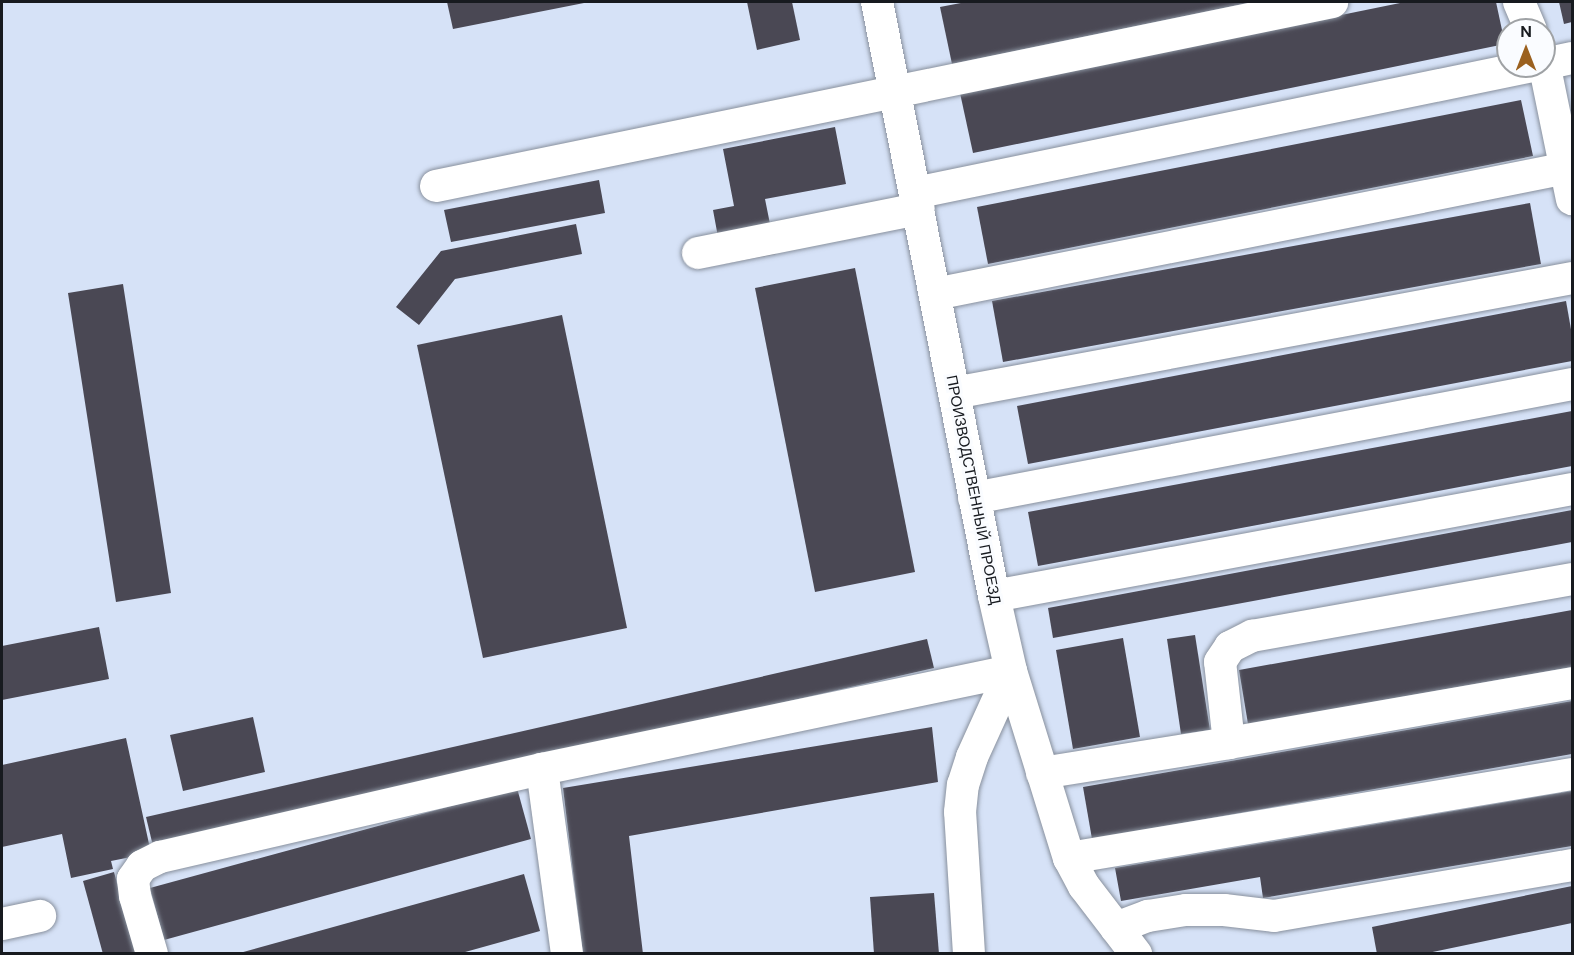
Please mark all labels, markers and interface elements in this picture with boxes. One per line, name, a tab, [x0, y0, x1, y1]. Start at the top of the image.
north arrow	[1496, 18, 1556, 78]
text: N	[1520, 21, 1532, 42]
street label: ПРОИЗВОДСТВЕННЫЙ ПРОЕЗД	[942, 374, 1004, 606]

